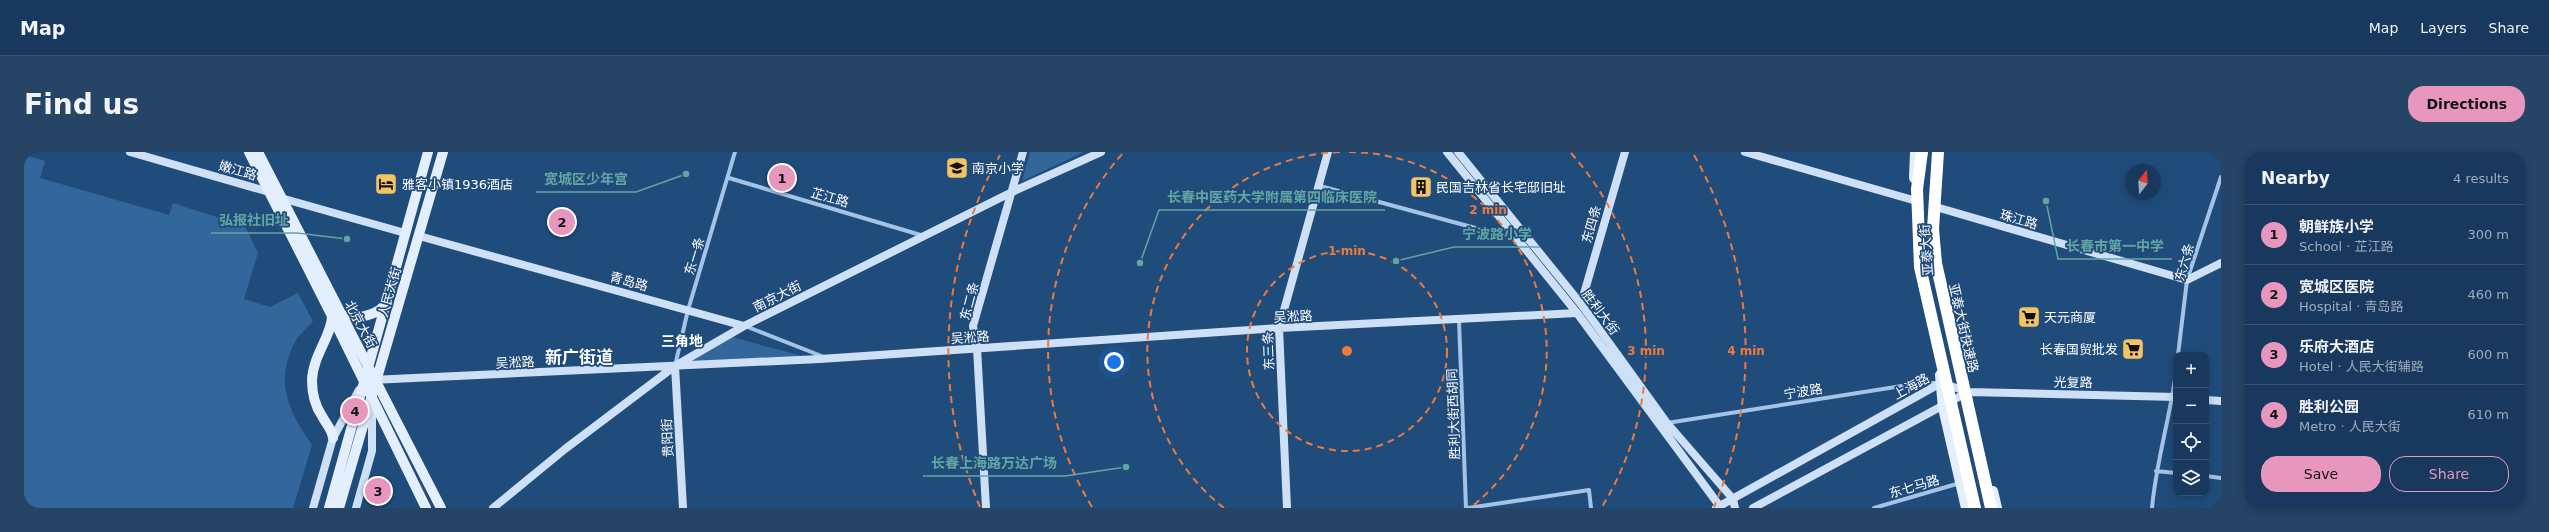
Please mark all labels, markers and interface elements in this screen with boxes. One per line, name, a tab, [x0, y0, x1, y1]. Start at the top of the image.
text: Map	[20, 17, 65, 39]
text: Map	[2369, 20, 2398, 36]
text: Layers	[2420, 20, 2467, 36]
text: Share	[2489, 20, 2529, 36]
button: Directions	[2408, 86, 2525, 122]
text: Find us	[24, 88, 139, 121]
school or university icon: 南京小学	[944, 155, 970, 181]
street label: 嫩江路	[217, 158, 259, 183]
place label: 南京小学	[972, 161, 1024, 176]
pin: 1	[769, 163, 795, 193]
north arrow	[2125, 164, 2161, 200]
callout: 宽城区少年宫	[536, 166, 636, 192]
text: Nearby	[2261, 168, 2330, 188]
hotel icon: 雅客小镇1936酒店	[373, 171, 399, 197]
text: 宽城区少年宫	[544, 171, 628, 187]
text: 4 results	[2453, 171, 2509, 186]
building icon: 民国吉林省长宅邸旧址	[1408, 174, 1434, 200]
place label: 雅客小镇1936酒店	[402, 177, 513, 192]
place label: 民国吉林省长宅邸旧址	[1436, 180, 1566, 195]
callout: 长春中医药大学附属第四临床医院	[1159, 184, 1385, 210]
street label: 芷江路	[809, 185, 851, 210]
text: 长春中医药大学附属第四临床医院	[1167, 189, 1377, 205]
text: 2 min	[1469, 203, 1507, 217]
street label: 东四条	[1579, 203, 1604, 245]
callout: 弘报社旧址	[211, 207, 297, 233]
pin: 2	[549, 207, 575, 237]
street label: 珠江路	[1998, 207, 2040, 232]
text: 弘报社旧址	[219, 212, 289, 228]
text: 朝鲜族小学	[2299, 218, 2374, 236]
callout: 宁波路小学	[1454, 221, 1540, 247]
street label: 亚泰大街	[1917, 223, 1936, 276]
text: 宁波路小学	[1462, 226, 1532, 242]
text: 1	[2269, 227, 2279, 242]
text: 300 m	[2467, 227, 2509, 242]
callout: 长春市第一中学	[2058, 233, 2172, 259]
street label: 东一条	[682, 235, 707, 277]
text: 长春市第一中学	[2066, 238, 2164, 254]
text: School · 芷江路	[2299, 239, 2394, 254]
street label: 东六条	[2172, 241, 2197, 283]
text: 1 min	[1328, 244, 1366, 258]
street label: 人民大街	[375, 265, 404, 319]
street label: 青岛路	[608, 269, 650, 294]
street label: 南京大街	[751, 278, 804, 315]
text: 宽城区医院	[2299, 278, 2374, 296]
street label: 东二条	[957, 280, 982, 322]
street label: 亚泰大街快速路	[1946, 282, 1981, 374]
street label: 胜利大街	[1579, 287, 1622, 338]
text: 2	[2269, 287, 2279, 302]
text: 460 m	[2467, 287, 2509, 302]
street label: 北京大街	[342, 298, 379, 351]
text: Hospital · 青岛路	[2299, 299, 2403, 314]
supermarket icon: 天元商厦	[2016, 304, 2042, 330]
street label: 吴淞路	[1273, 308, 1313, 325]
place label: 天元商厦	[2044, 310, 2096, 325]
street label: 吴淞路	[950, 329, 990, 346]
street label: 东三条	[1260, 331, 1277, 371]
district label: 三角地	[661, 333, 703, 349]
supermarket icon: 长春国贸批发	[2120, 336, 2146, 362]
text: 乐府大酒店	[2299, 338, 2374, 356]
place label: 长春国贸批发	[2040, 342, 2118, 357]
centre of rings	[1340, 344, 1354, 358]
text: 3 min	[1627, 344, 1665, 358]
text: 4 min	[1727, 344, 1765, 358]
district label: 新广街道	[545, 347, 613, 367]
text: 3	[2269, 347, 2279, 362]
text: 600 m	[2467, 347, 2509, 362]
your location	[1104, 352, 1124, 372]
map controls	[2173, 352, 2209, 496]
button: +	[2173, 352, 2209, 388]
street label: 吴淞路	[495, 354, 535, 371]
text: Hotel · 人民大街辅路	[2299, 359, 2424, 374]
street label: 胜利大街西胡同	[1444, 368, 1463, 460]
street label: 上海路	[1891, 370, 1932, 402]
street label: 光复路	[2053, 375, 2093, 390]
street label: 宁波路	[1783, 381, 1824, 402]
button: −	[2173, 388, 2209, 424]
pin: 4	[342, 396, 368, 426]
text: 胜利公园	[2299, 398, 2359, 416]
text: 4	[2269, 407, 2279, 422]
text: 610 m	[2467, 407, 2509, 422]
street label: 贵阳街	[659, 418, 676, 458]
text: Metro · 人民大街	[2299, 419, 2401, 434]
button: locate	[2173, 424, 2209, 460]
callout: 长春上海路万达广场	[923, 450, 1065, 476]
text: 长春上海路万达广场	[931, 455, 1057, 471]
button: Save	[2261, 456, 2381, 492]
button: Share	[2389, 456, 2509, 492]
button: layers	[2173, 460, 2209, 496]
street label: 东七马路	[1887, 472, 1941, 501]
pin: 3	[365, 476, 391, 506]

